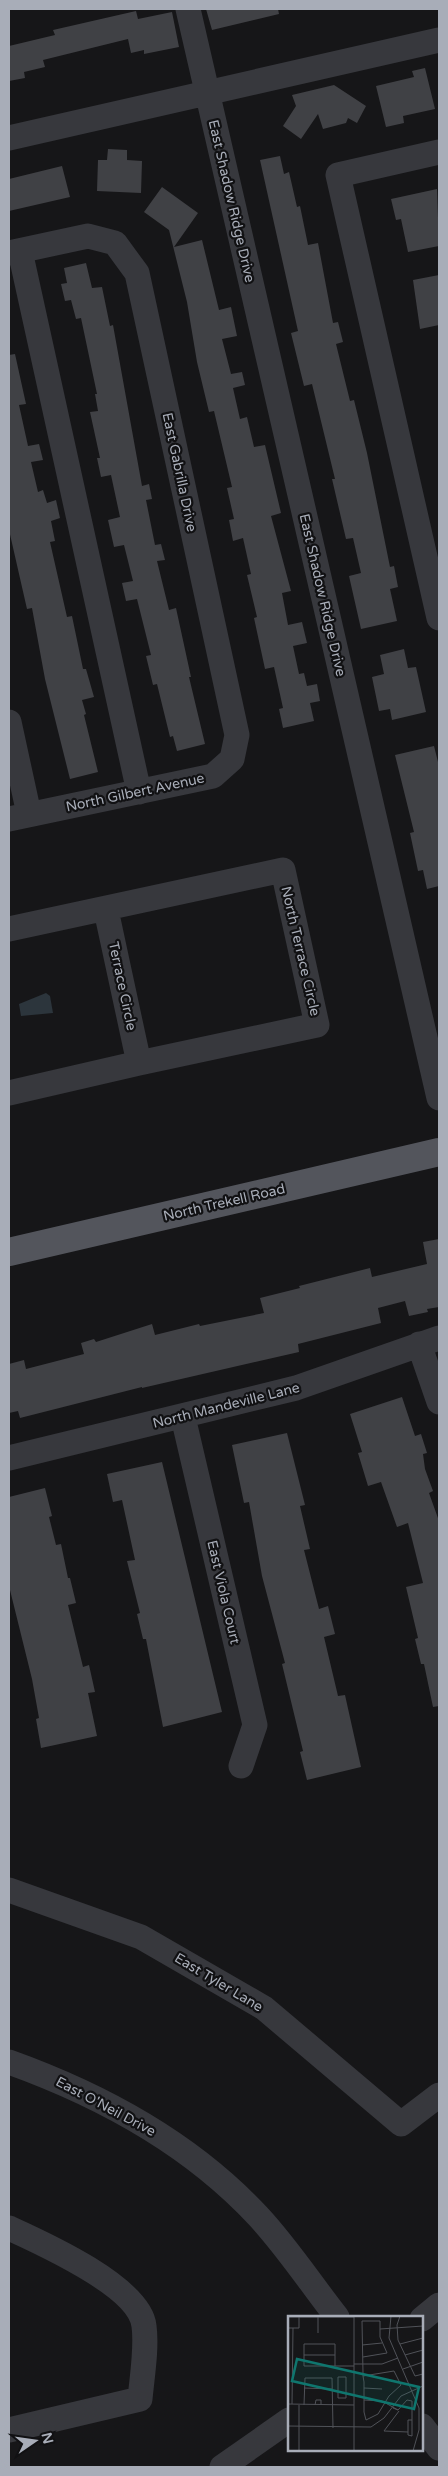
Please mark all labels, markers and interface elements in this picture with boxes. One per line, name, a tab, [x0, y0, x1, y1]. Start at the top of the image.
street label: East Shadow Ridge Drive	[205, 118, 259, 284]
street label: East Gabrilla Drive	[159, 411, 200, 533]
street label: East Shadow Ridge Drive	[296, 512, 350, 678]
street label: North Gilbert Avenue	[64, 769, 206, 815]
street label: North Terrace Circle	[277, 885, 324, 1018]
street label: Terrace Circle	[105, 940, 140, 1032]
street label: North Trekell Road	[162, 1180, 287, 1225]
street label: North Mandeville Lane	[151, 1379, 301, 1432]
street label: East Viola Court	[203, 1538, 244, 1646]
street label: East Tyler Lane	[171, 1949, 266, 2016]
street label: East O'Neil Drive	[53, 2073, 159, 2140]
inset map	[288, 2316, 423, 2451]
north arrow	[10, 2416, 60, 2466]
text: N	[38, 2431, 57, 2446]

